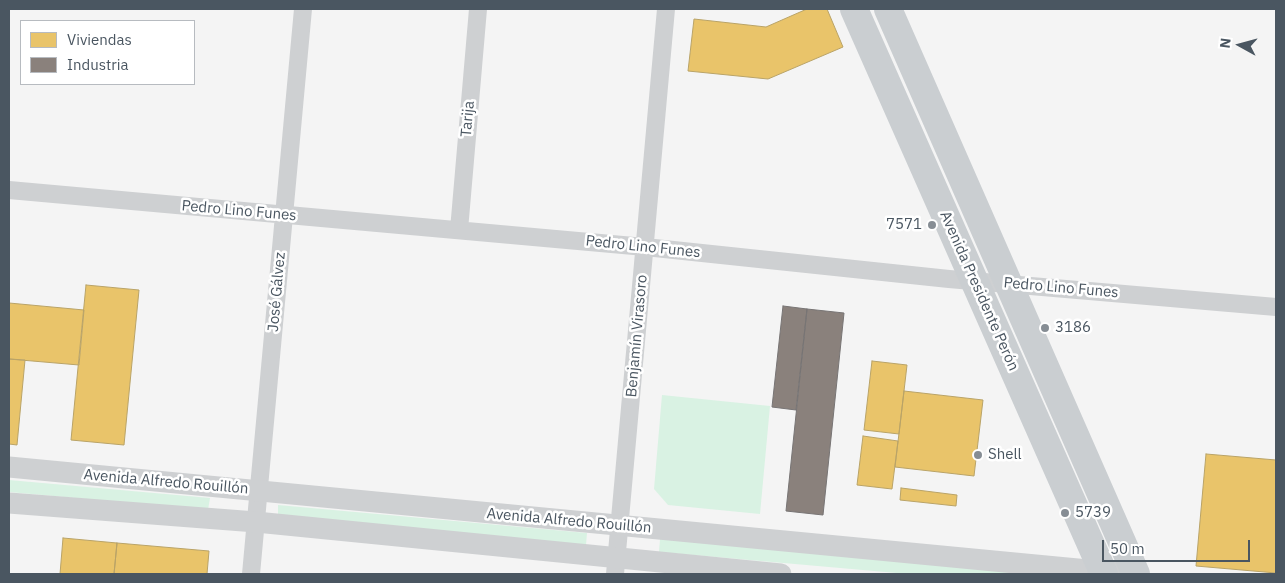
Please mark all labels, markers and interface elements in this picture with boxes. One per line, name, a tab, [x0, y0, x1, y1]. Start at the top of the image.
legend	[20, 20, 195, 85]
north arrow	[1215, 20, 1265, 70]
text: Viviendas	[67, 30, 132, 49]
text: N	[1216, 37, 1235, 49]
text: Industria	[67, 55, 128, 74]
street label: Tarija	[457, 100, 479, 138]
street label: Pedro Lino Funes	[181, 197, 297, 225]
street label: Avenida Presidente Perón	[936, 208, 1022, 374]
place label: 7571	[886, 216, 922, 234]
marker: 7571	[926, 219, 938, 231]
street label: Pedro Lino Funes	[585, 232, 701, 262]
street label: José Gálvez	[265, 251, 289, 333]
street label: Benjamín Virasoro	[623, 274, 651, 398]
street label: Pedro Lino Funes	[1003, 274, 1119, 302]
place label: 3186	[1055, 319, 1091, 337]
marker: 3186	[1039, 322, 1051, 334]
place label: Shell	[988, 446, 1022, 464]
marker: Shell	[972, 449, 984, 461]
street label: Avenida Alfredo Rouillón	[83, 466, 249, 498]
place label: 5739	[1075, 504, 1111, 522]
street label: Avenida Alfredo Rouillón	[486, 505, 652, 537]
marker: 5739	[1059, 507, 1071, 519]
scale bar	[1105, 530, 1252, 562]
text: 50 m	[1110, 539, 1145, 558]

